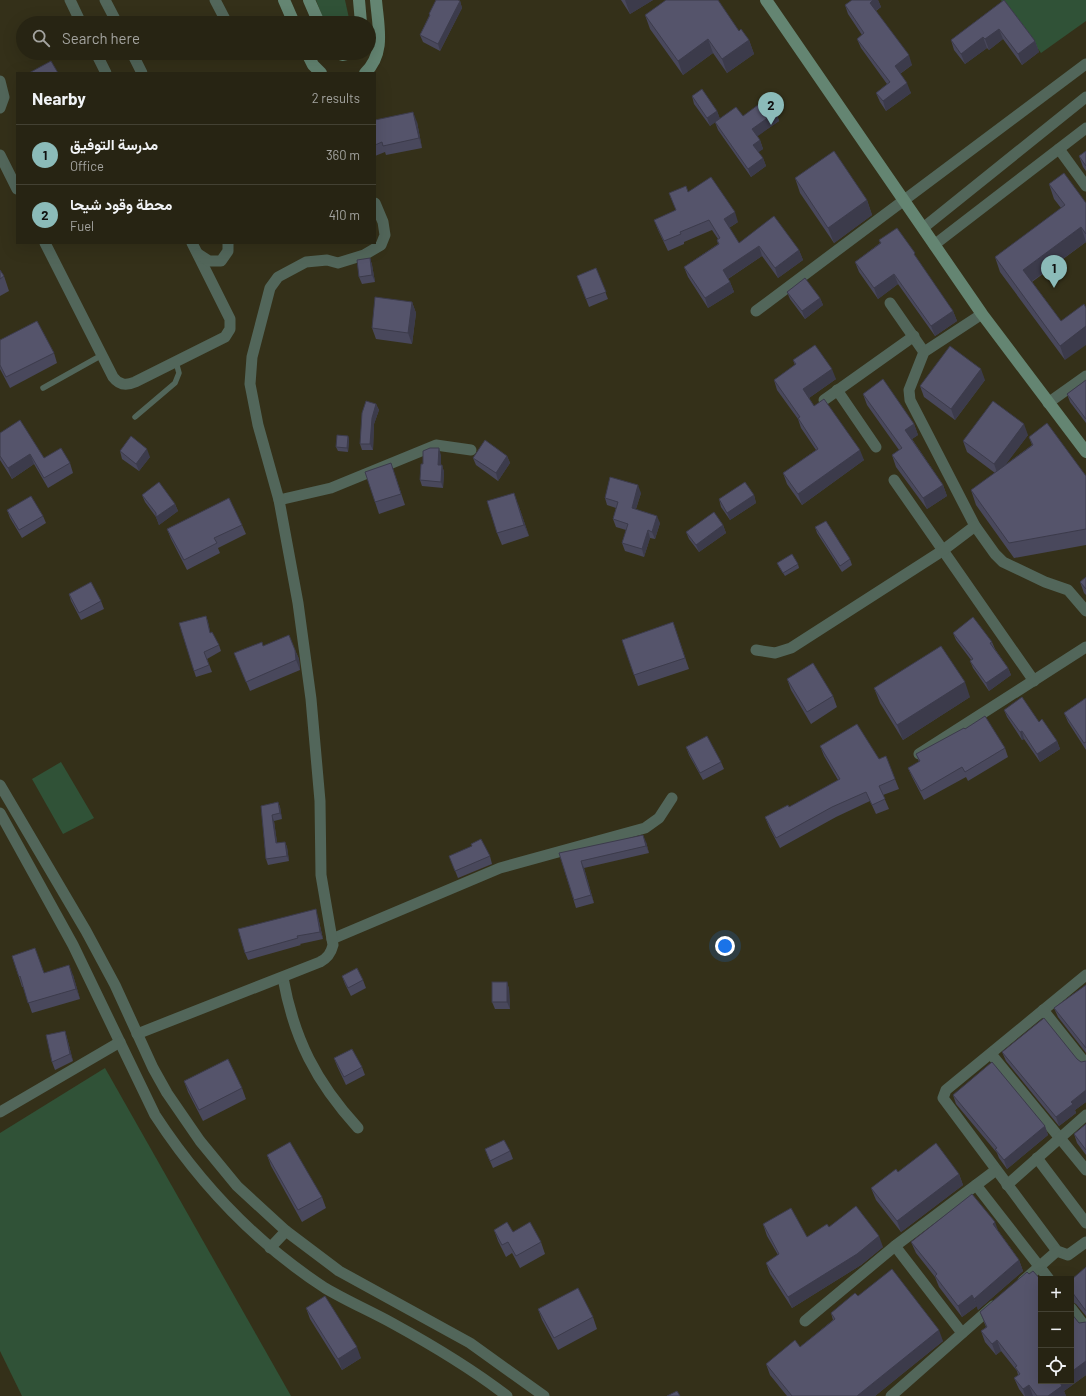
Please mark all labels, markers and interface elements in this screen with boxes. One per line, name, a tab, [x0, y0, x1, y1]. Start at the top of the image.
search box	[16, 16, 376, 60]
icon: search	[30, 27, 52, 49]
text: Search here	[62, 29, 140, 47]
text: Nearby	[32, 88, 86, 108]
text: 2 results	[312, 90, 360, 106]
pin: 2	[758, 92, 784, 125]
text: مدرسة التوفيق	[70, 135, 158, 153]
text: 1	[43, 147, 47, 163]
text: 360 m	[326, 147, 360, 163]
text: Office	[70, 158, 104, 174]
text: محطة وقود شيحا	[70, 195, 172, 213]
text: 2	[41, 207, 49, 223]
text: 410 m	[329, 207, 360, 223]
text: Fuel	[70, 218, 94, 234]
pin: 1	[1041, 255, 1067, 288]
your location	[715, 936, 735, 956]
map controls	[1038, 1276, 1074, 1384]
button: +	[1038, 1276, 1074, 1312]
button: −	[1038, 1312, 1074, 1348]
button: locate	[1038, 1348, 1074, 1384]

